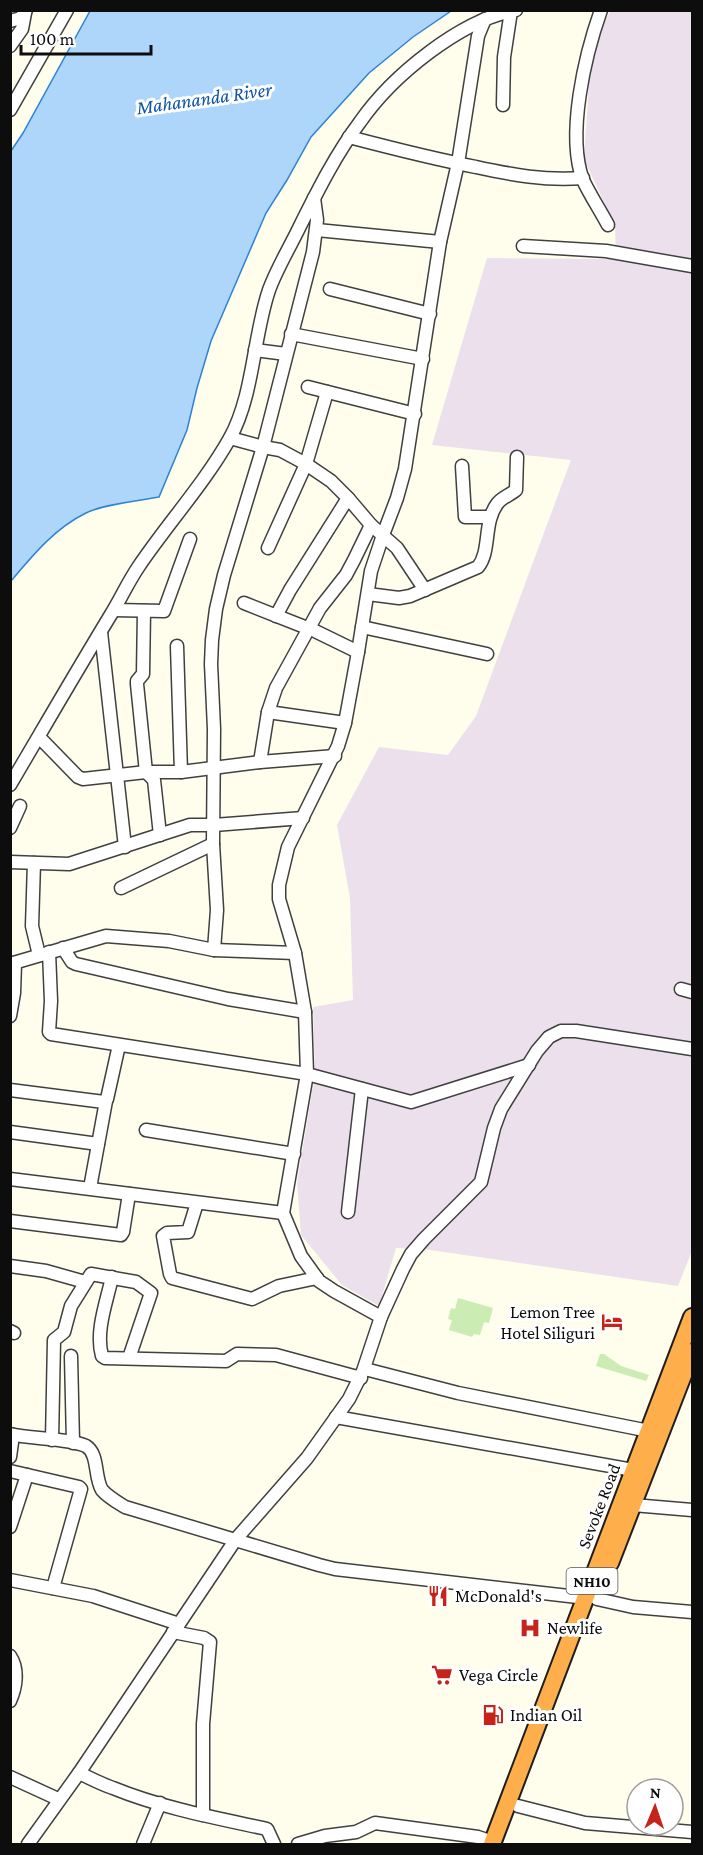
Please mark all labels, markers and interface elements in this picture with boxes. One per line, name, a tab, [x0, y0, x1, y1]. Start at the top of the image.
scale bar	[21, 18, 152, 56]
text: 100 m	[30, 29, 75, 49]
water label: Mahananda River	[134, 77, 274, 119]
place label: Lemon Tree Hotel Siliguri	[500, 1302, 595, 1343]
hotel icon: Lemon Tree Hotel Siliguri	[600, 1310, 624, 1334]
street label: Sevoke Road	[574, 1460, 625, 1551]
road number: NH10	[566, 1568, 618, 1594]
restaurant icon: McDonald's	[426, 1584, 450, 1608]
place label: McDonald's	[455, 1586, 542, 1606]
hospital icon: Newlife	[518, 1616, 542, 1640]
place label: Newlife	[547, 1618, 603, 1638]
supermarket icon: Vega Circle	[430, 1663, 454, 1687]
place label: Vega Circle	[459, 1665, 538, 1685]
fuel station icon: Indian Oil	[481, 1703, 505, 1727]
place label: Indian Oil	[510, 1705, 582, 1725]
north arrow	[625, 1777, 685, 1837]
text: N	[650, 1784, 661, 1801]

